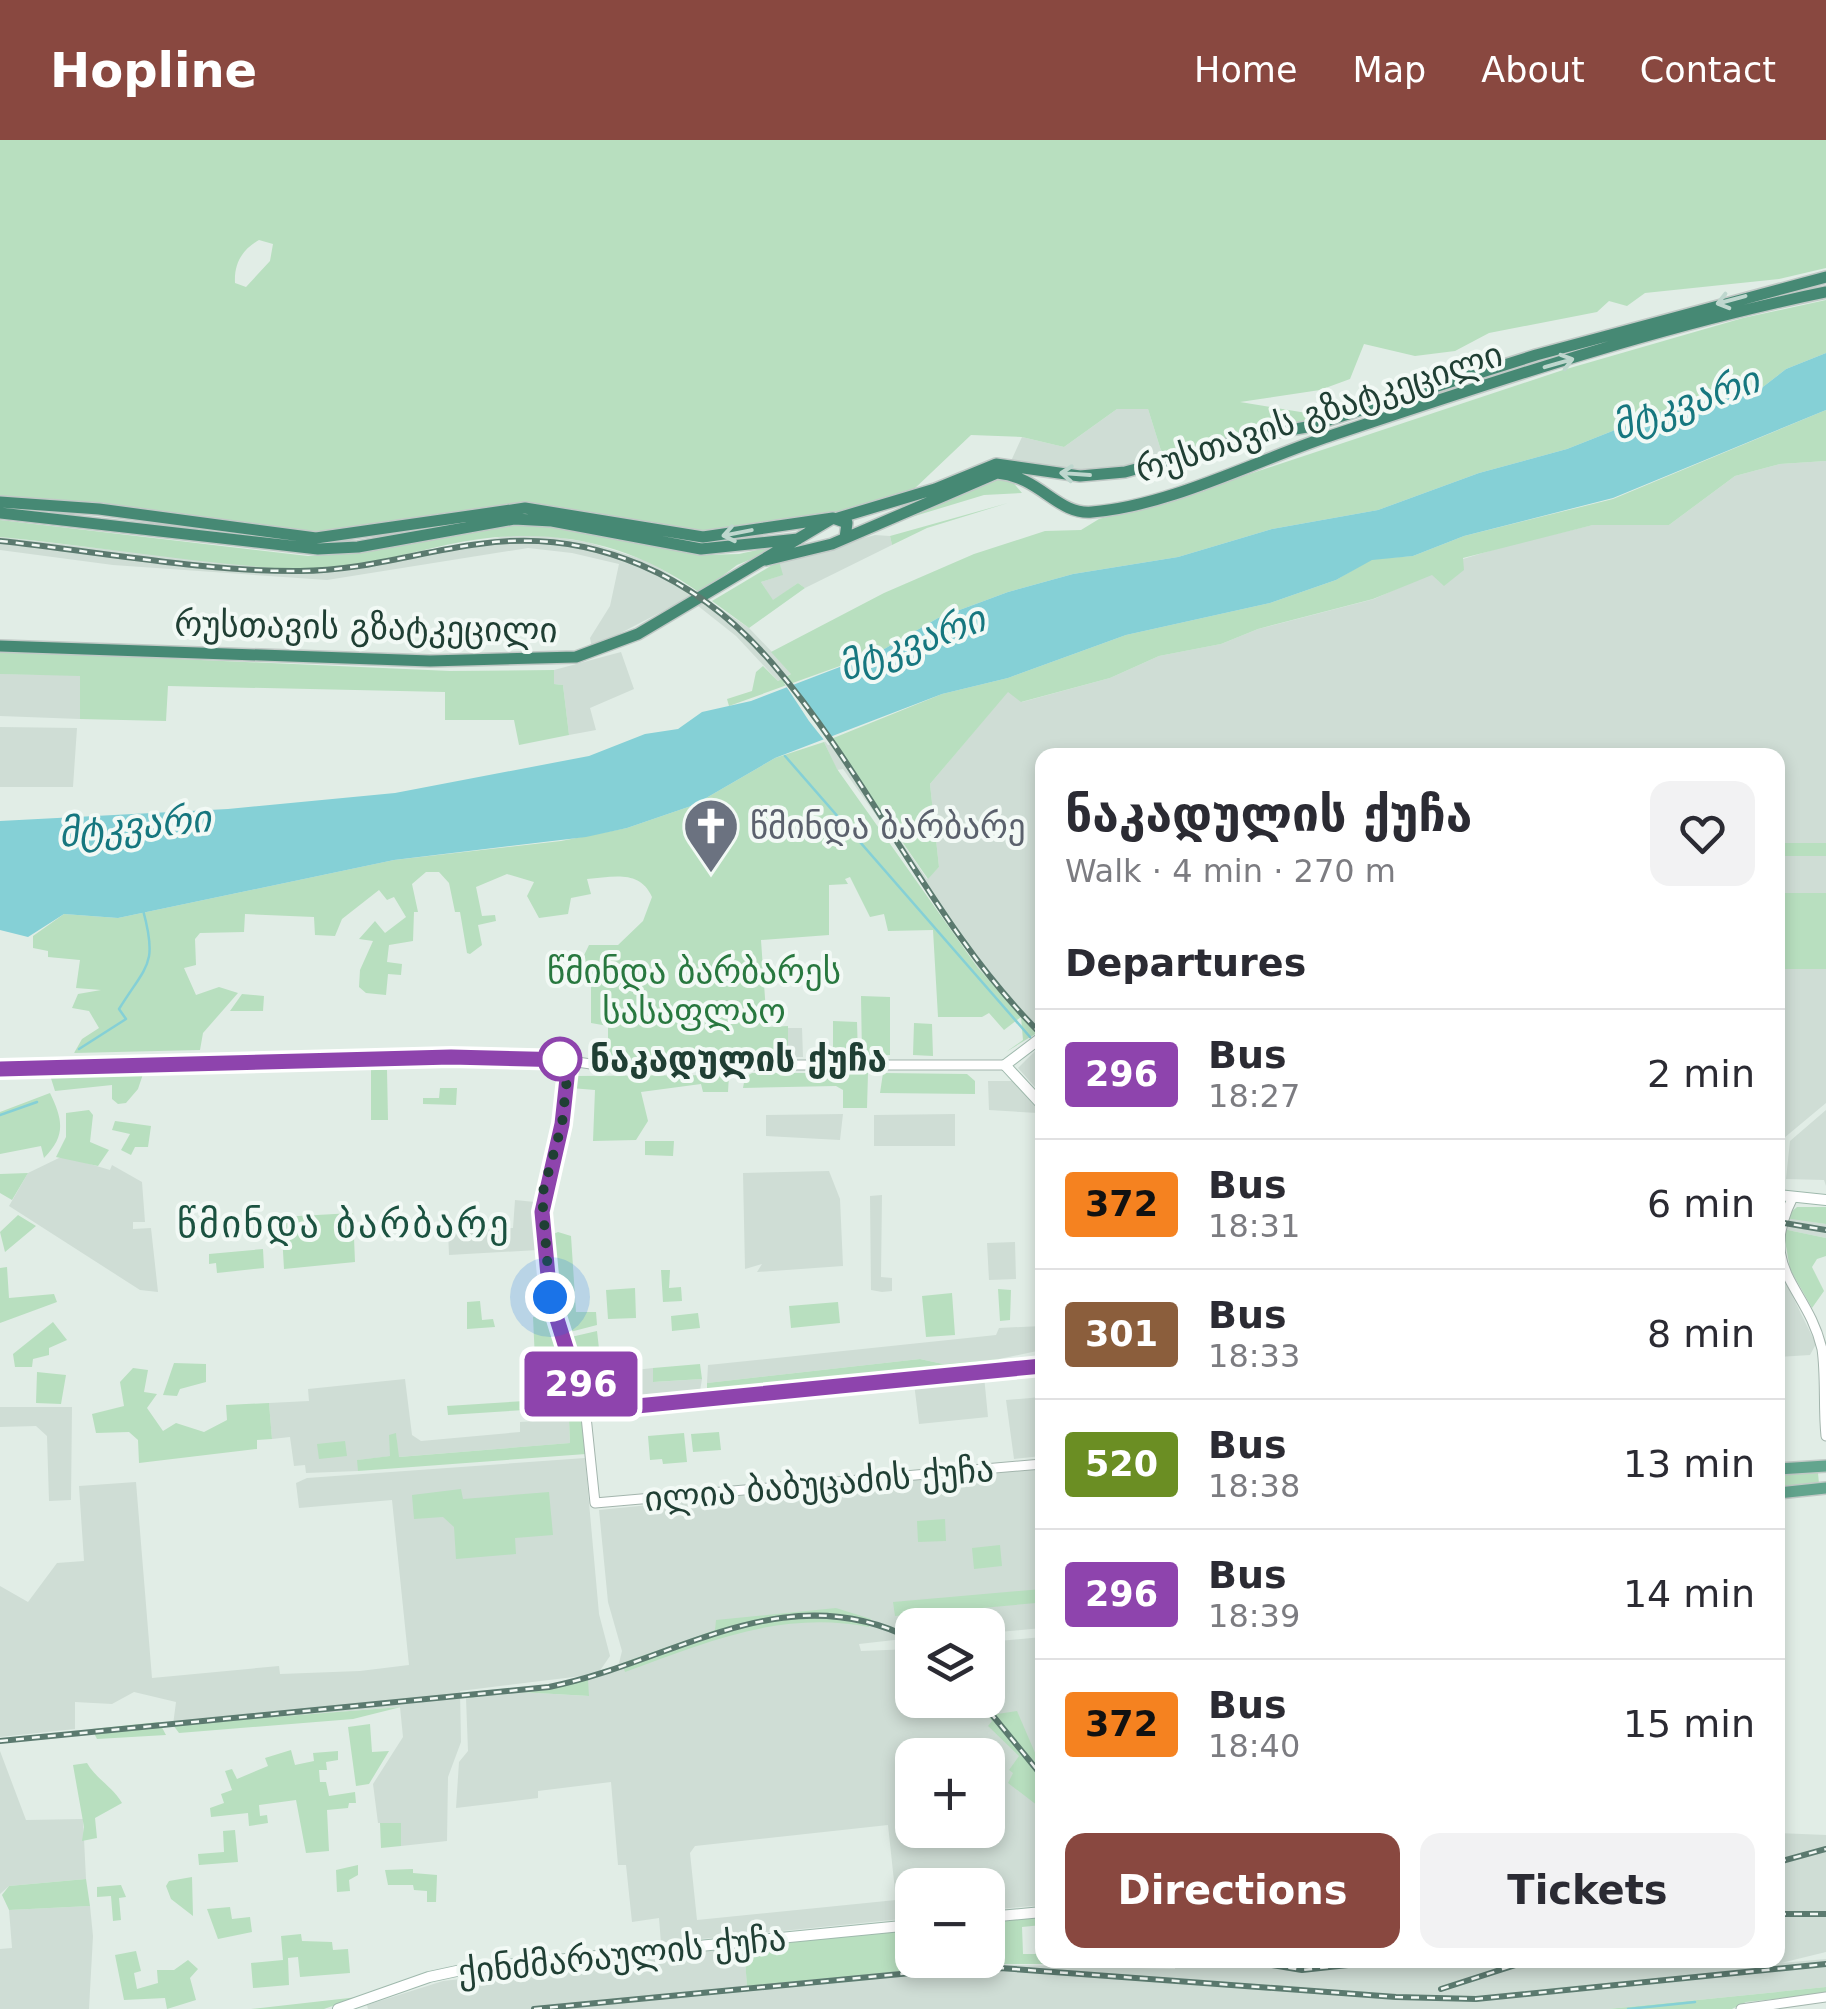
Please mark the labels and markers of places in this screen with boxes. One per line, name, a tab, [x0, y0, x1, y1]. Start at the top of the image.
church icon: წმინდა ბარბარე	[681, 796, 741, 875]
place label: წმინდა ბარბარე	[750, 806, 1026, 846]
marker: ნაკადულის ქუჩა	[539, 1038, 581, 1080]
place label: ნაკადულის ქუჩა	[590, 1039, 887, 1079]

